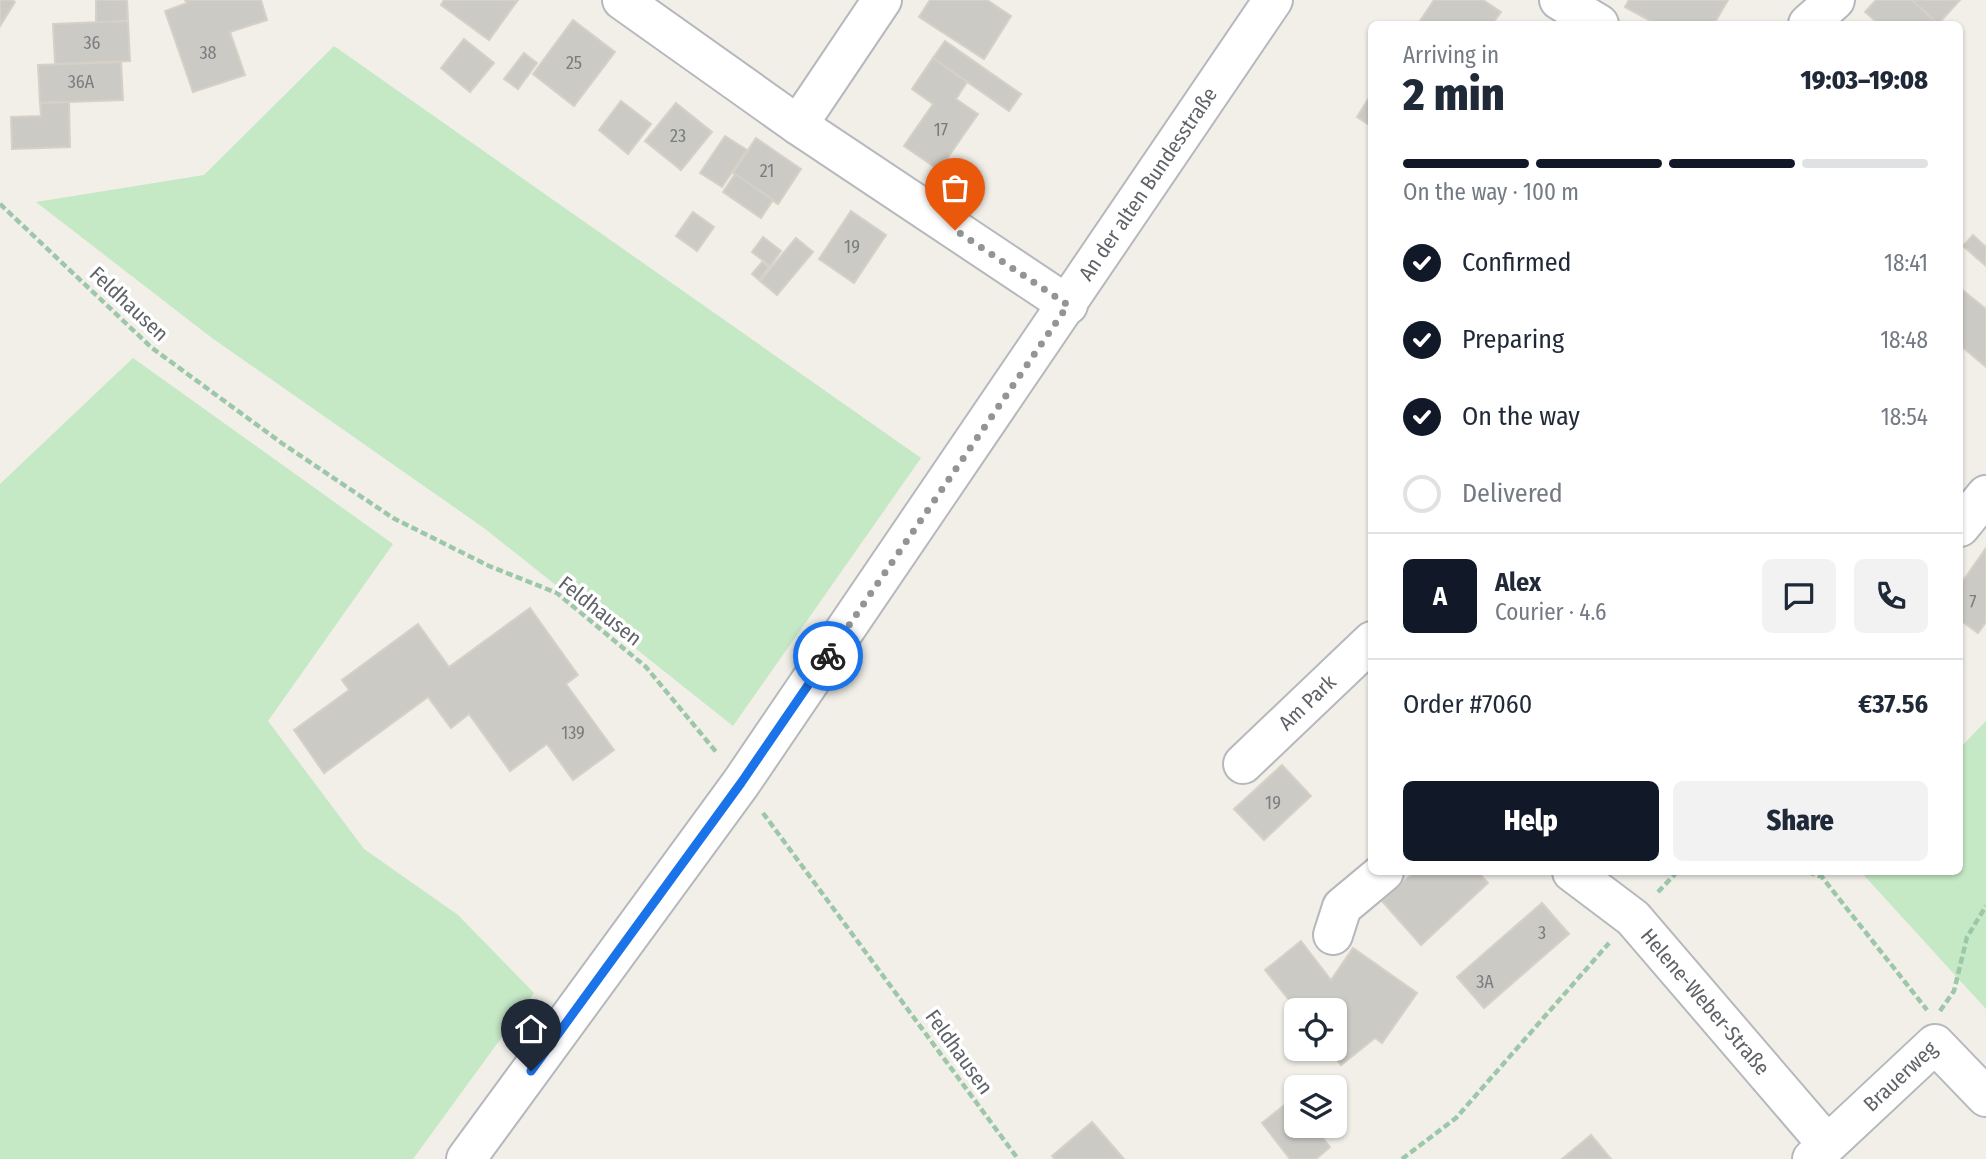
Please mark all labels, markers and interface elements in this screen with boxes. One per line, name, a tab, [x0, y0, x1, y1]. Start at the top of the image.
house number: 36	[83, 32, 101, 54]
text: Arriving in	[1403, 41, 1499, 69]
house number: 38	[199, 42, 217, 64]
house number: 25	[566, 52, 582, 74]
text: 19:03–19:08	[1800, 65, 1928, 96]
text: 2 min	[1403, 67, 1505, 122]
house number: 36A	[68, 71, 95, 93]
street label: An der alten Bundesstraße	[1073, 82, 1223, 286]
house number: 17	[934, 119, 948, 141]
house number: 23	[670, 125, 686, 147]
pin	[925, 158, 985, 230]
house number: 21	[760, 160, 774, 182]
icon: bag	[936, 169, 974, 207]
text: On the way · 100 m	[1403, 178, 1579, 206]
house number: 19	[844, 236, 860, 258]
icon: check	[1403, 244, 1441, 282]
text: Confirmed	[1462, 247, 1572, 278]
text: 18:41	[1884, 249, 1928, 277]
street label: Feldhausen	[84, 261, 174, 347]
icon: check	[1403, 321, 1441, 359]
text: Preparing	[1462, 324, 1564, 355]
text: 18:48	[1880, 326, 1928, 354]
icon: check	[1403, 398, 1441, 436]
text: On the way	[1462, 401, 1580, 432]
text: 18:54	[1881, 403, 1928, 431]
text: Delivered	[1462, 478, 1563, 509]
button: chat	[1762, 559, 1836, 633]
button: phone	[1854, 559, 1928, 633]
text: Alex	[1495, 567, 1541, 598]
street label: Feldhausen	[553, 571, 647, 651]
text: A	[1433, 581, 1447, 612]
house number: 7	[1969, 591, 1977, 613]
text: Courier · 4.6	[1495, 598, 1606, 626]
courier	[793, 621, 863, 691]
icon: bike	[809, 637, 847, 675]
street label: Am Park	[1273, 669, 1342, 736]
text: Order #7060	[1403, 689, 1532, 720]
text: €37.56	[1858, 689, 1928, 720]
house number: 139	[561, 722, 585, 744]
button: Help	[1403, 781, 1659, 861]
button: Share	[1673, 781, 1928, 861]
house number: 19	[1265, 792, 1281, 814]
house number: 3	[1538, 922, 1546, 944]
street label: Helene-Weber-Straße	[1635, 923, 1775, 1081]
house number: 3A	[1476, 971, 1494, 993]
map controls	[1284, 998, 1347, 1138]
button: locate	[1284, 998, 1347, 1061]
pin	[501, 999, 561, 1071]
street label: Feldhausen	[920, 1005, 998, 1099]
icon: home	[512, 1010, 550, 1048]
street label: Brauerweg	[1858, 1036, 1943, 1117]
button: layers	[1284, 1075, 1347, 1138]

